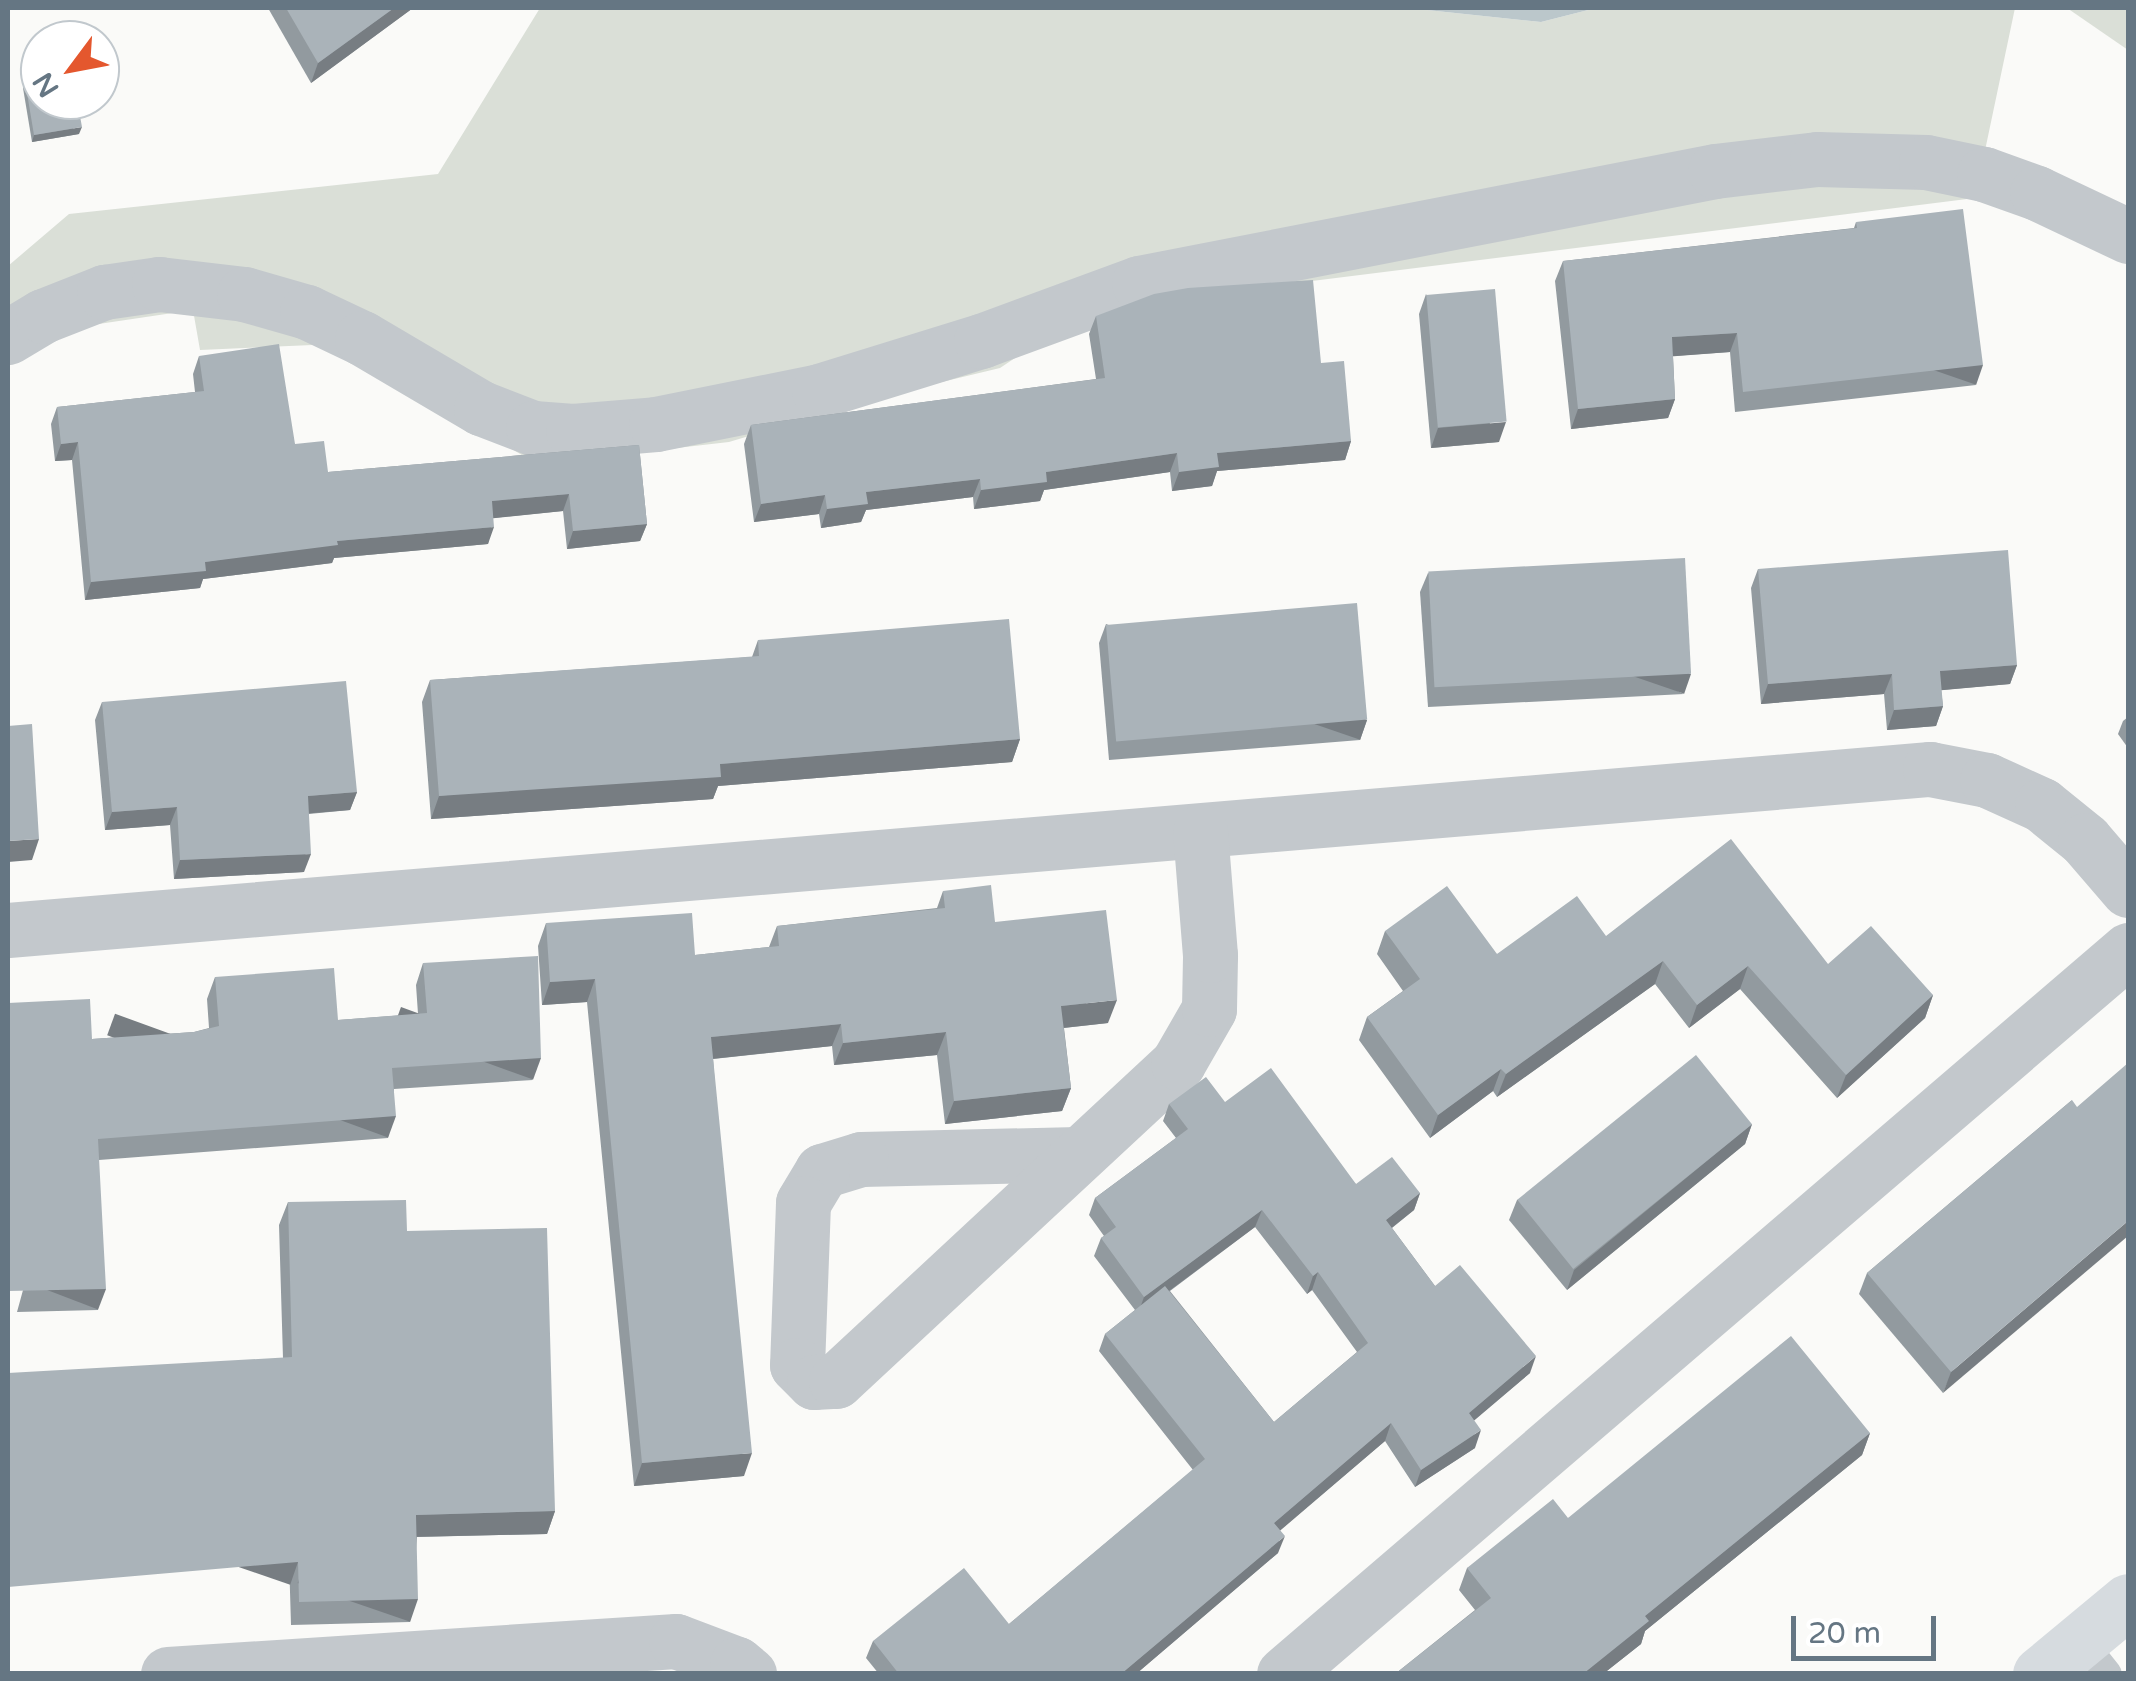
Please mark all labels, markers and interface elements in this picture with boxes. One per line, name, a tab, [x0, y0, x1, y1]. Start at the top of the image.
north arrow	[20, 20, 120, 120]
text: N	[26, 66, 67, 103]
scale bar	[1796, 1596, 1941, 1658]
text: 20 m	[1808, 1615, 1881, 1652]

